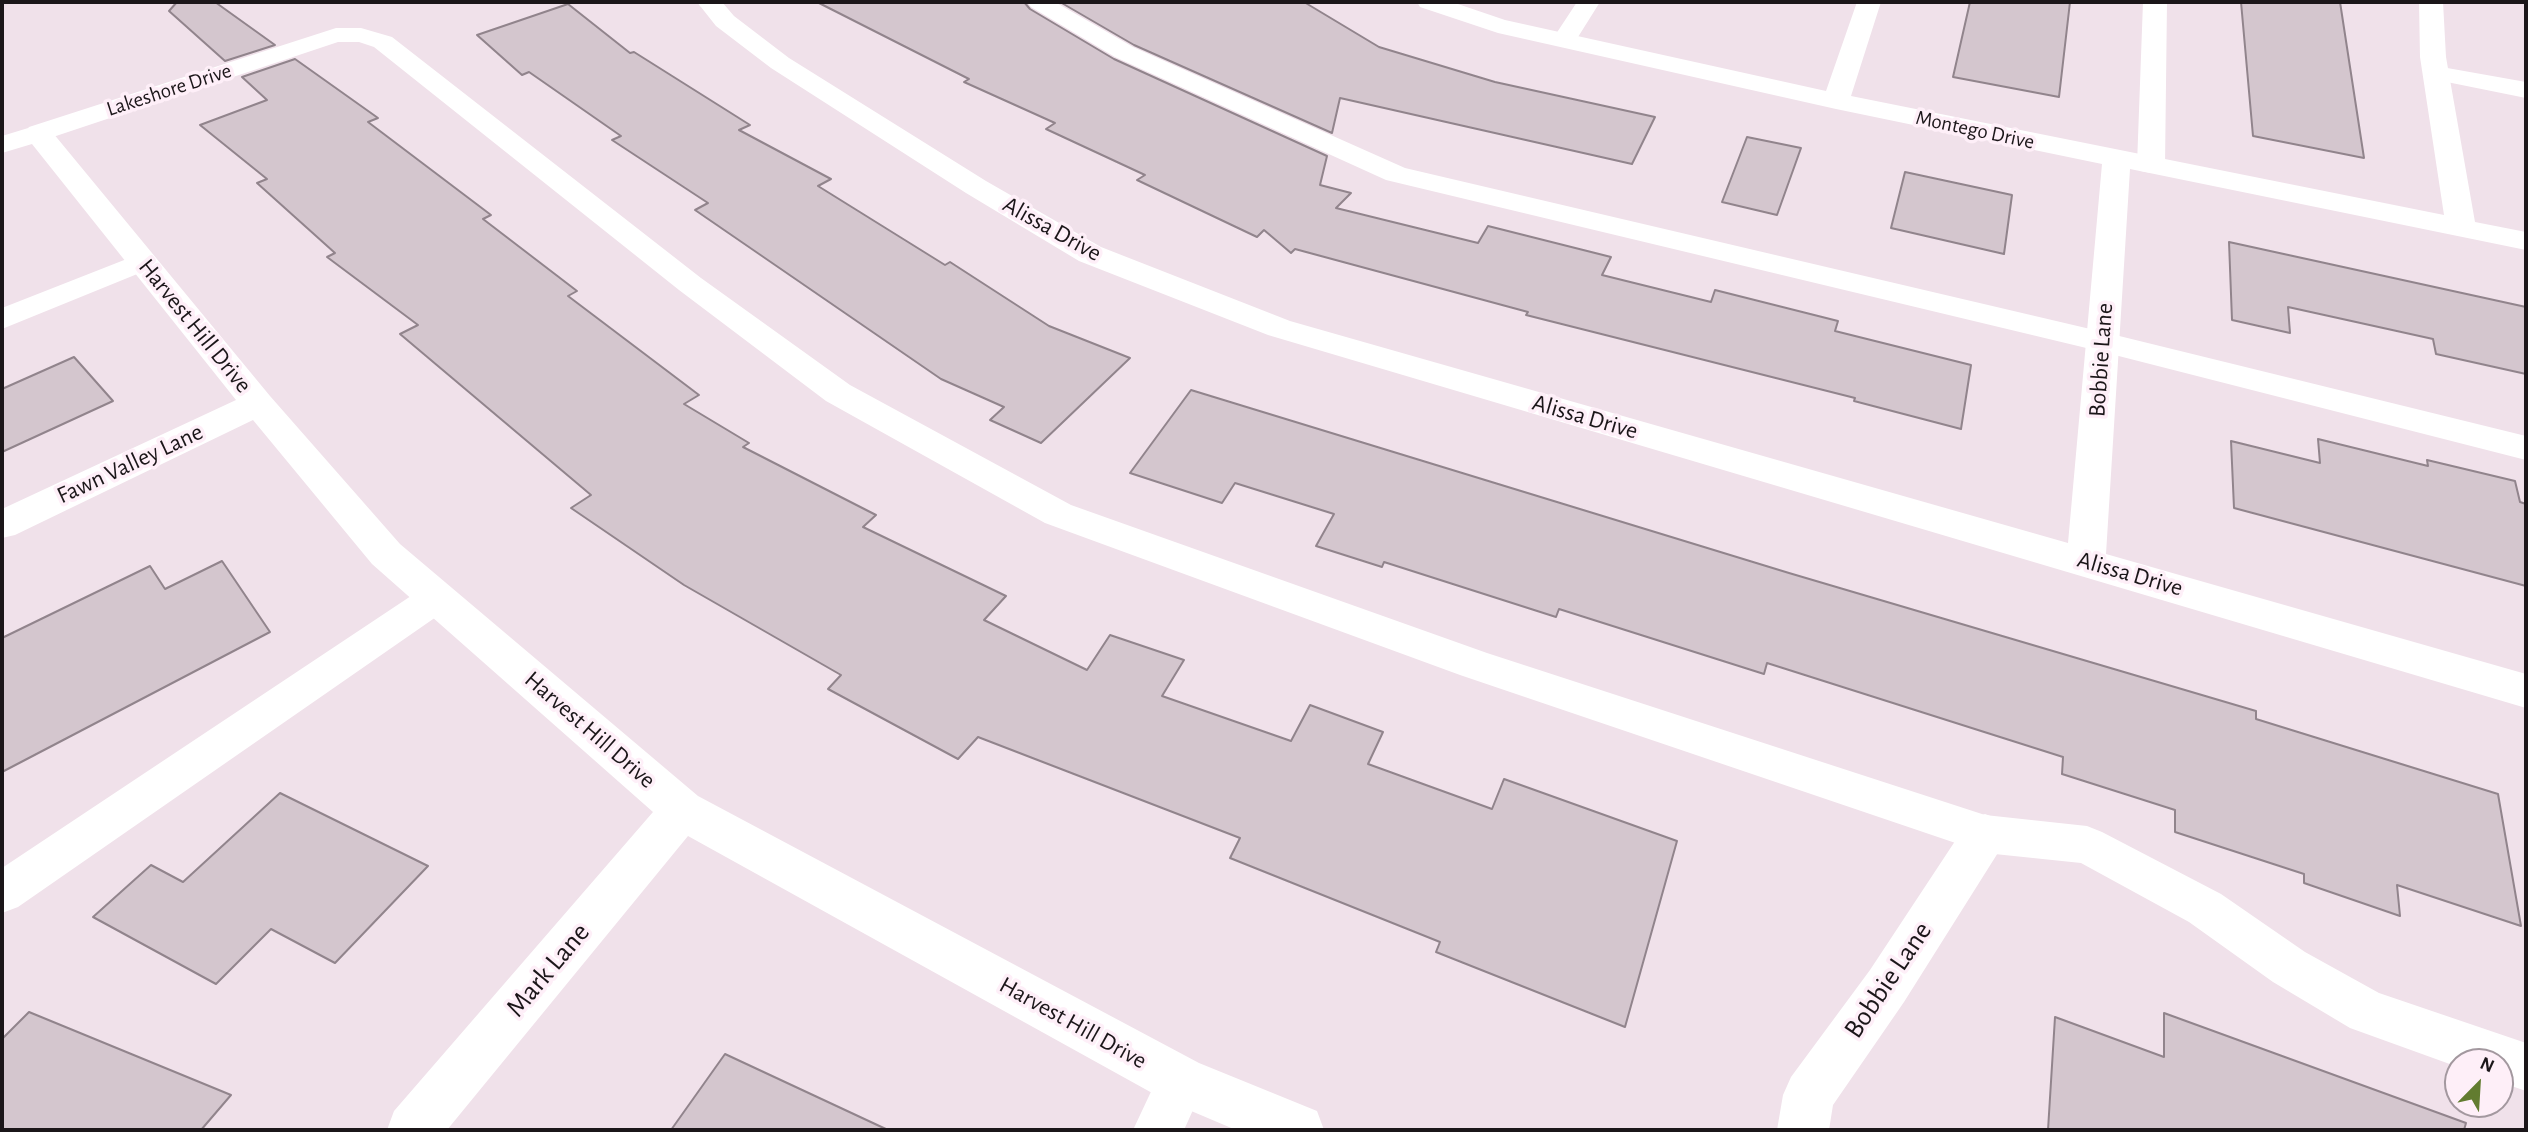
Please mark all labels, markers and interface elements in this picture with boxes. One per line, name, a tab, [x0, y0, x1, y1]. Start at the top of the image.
street label: Lakeshore Drive	[103, 58, 235, 122]
street label: Montego Drive	[1913, 105, 2037, 155]
street label: Alissa Drive	[998, 190, 1106, 268]
street label: Harvest Hill Drive	[132, 253, 258, 399]
street label: Bobbie Lane	[2083, 302, 2119, 418]
street label: Alissa Drive	[1529, 388, 1641, 446]
street label: Fawn Valley Lane	[52, 418, 208, 510]
street label: Alissa Drive	[2074, 545, 2186, 603]
street label: Harvest Hill Drive	[519, 665, 661, 795]
street label: Bobbie Lane	[1837, 915, 1939, 1045]
street label: Mark Lane	[499, 916, 597, 1024]
street label: Harvest Hill Drive	[994, 971, 1152, 1075]
north arrow	[2444, 1048, 2514, 1118]
text: N	[2477, 1054, 2497, 1077]

